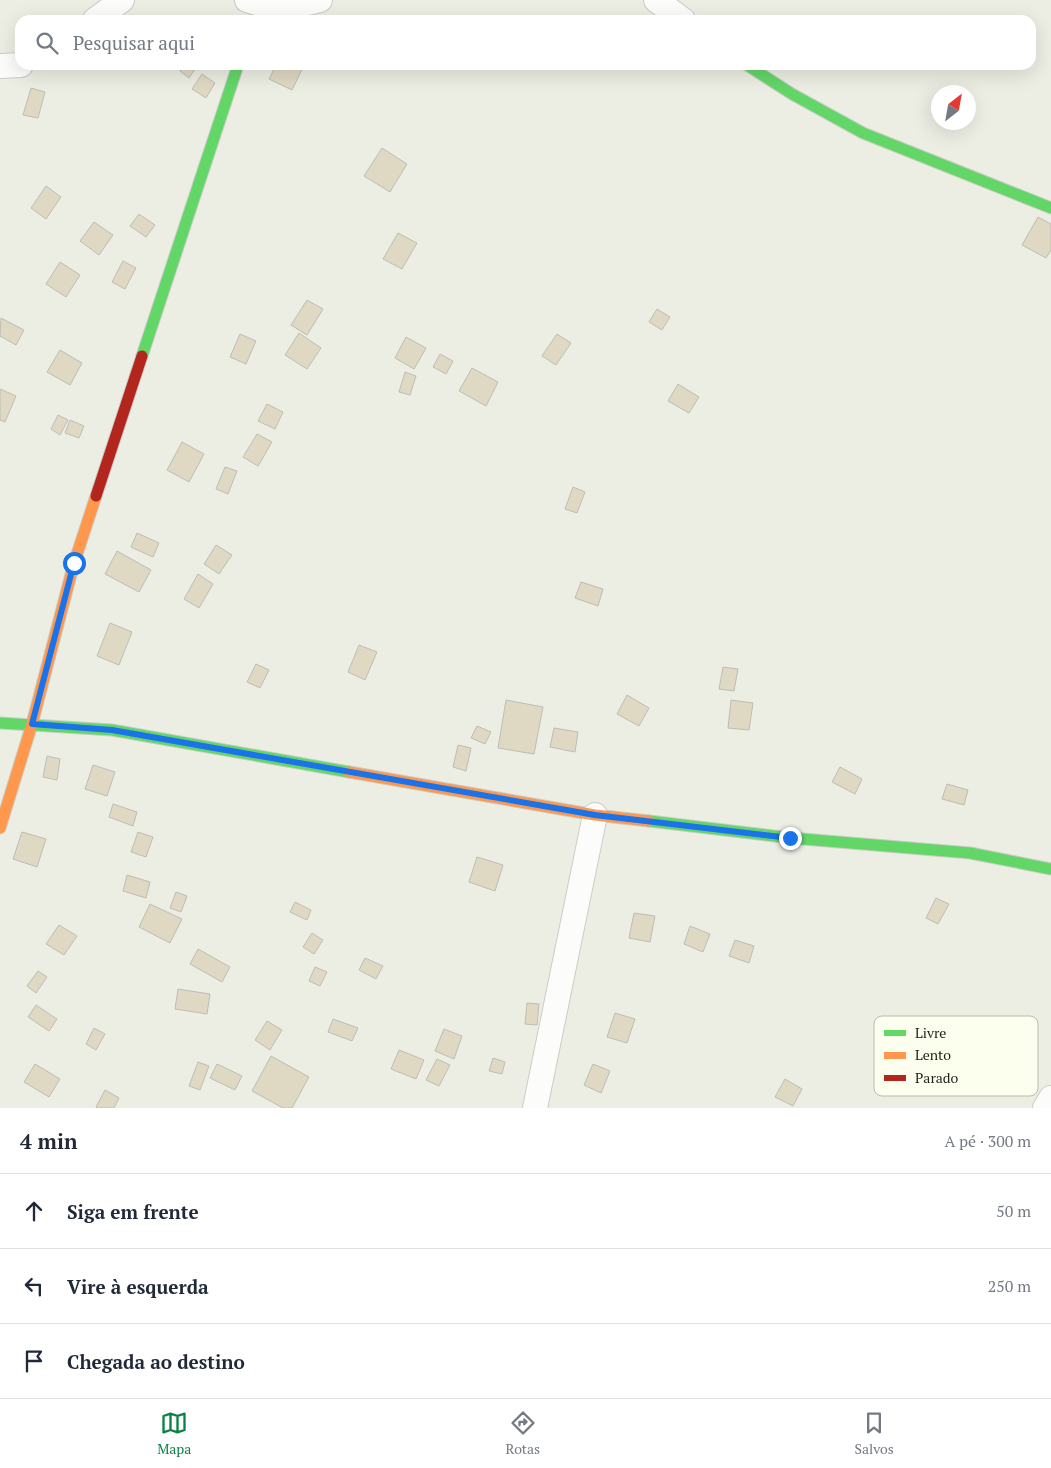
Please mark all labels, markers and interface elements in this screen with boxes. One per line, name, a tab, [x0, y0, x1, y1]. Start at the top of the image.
search box	[15, 15, 1036, 70]
icon: search	[33, 29, 61, 57]
text: Pesquisar aqui	[73, 30, 195, 55]
north arrow	[931, 85, 976, 130]
route start	[63, 552, 86, 575]
route end	[779, 827, 802, 850]
legend	[874, 1016, 1038, 1096]
text: Livre	[915, 1023, 946, 1042]
text: Lento	[915, 1045, 951, 1064]
text: Parado	[915, 1068, 959, 1087]
text: 4 min	[20, 1127, 77, 1155]
text: A pé · 300 m	[944, 1130, 1031, 1152]
icon: ahead	[20, 1197, 48, 1225]
text: Siga em frente	[67, 1199, 199, 1224]
text: 50 m	[996, 1200, 1031, 1222]
icon: left	[20, 1272, 48, 1300]
text: Vire à esquerda	[67, 1274, 209, 1299]
text: 250 m	[988, 1275, 1031, 1297]
icon: arrive	[20, 1347, 48, 1375]
text: Chegada ao destino	[67, 1349, 245, 1374]
tab: Mapa	[157, 1409, 191, 1458]
tab: Rotas	[506, 1409, 540, 1458]
tab: Salvos	[854, 1409, 894, 1458]

